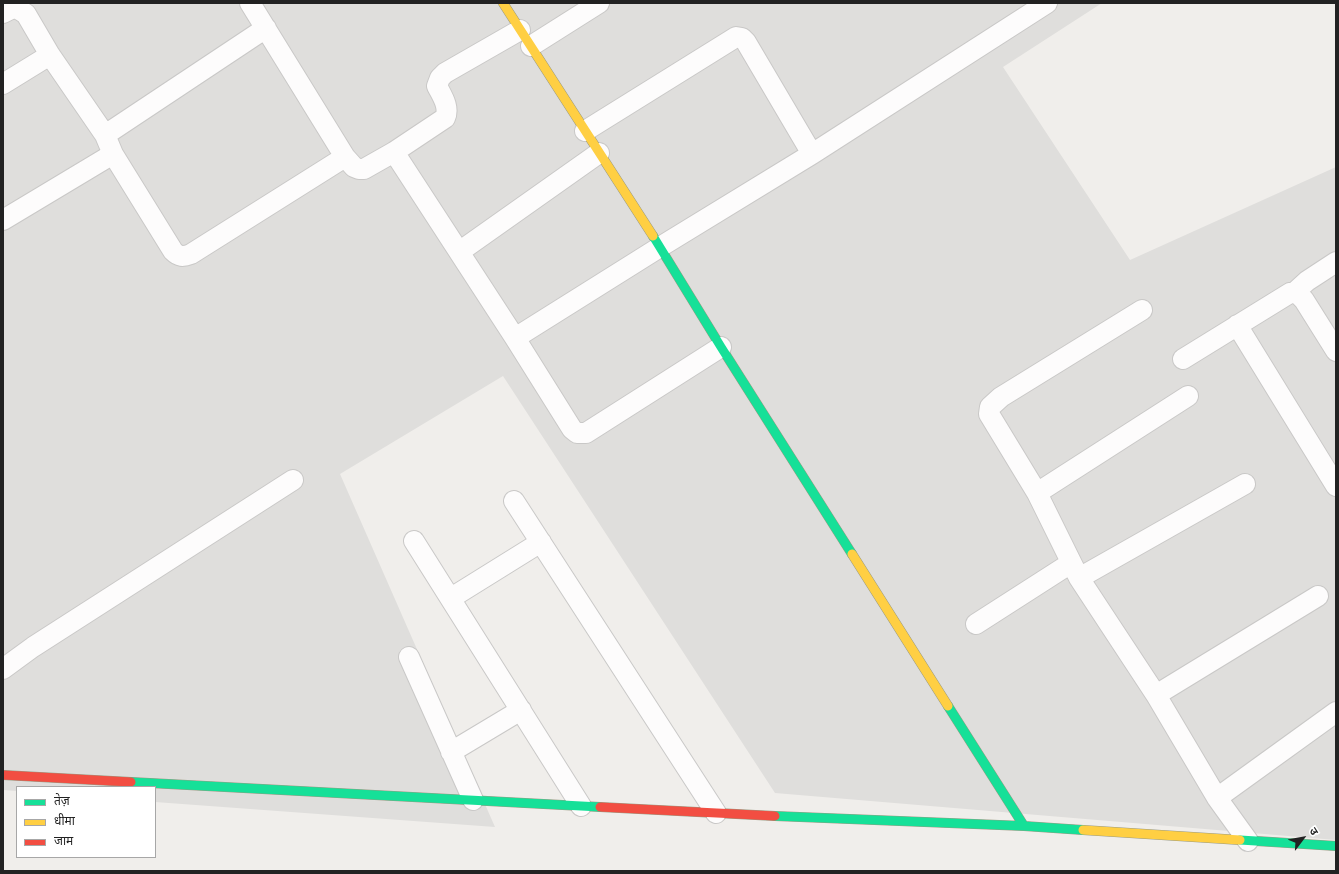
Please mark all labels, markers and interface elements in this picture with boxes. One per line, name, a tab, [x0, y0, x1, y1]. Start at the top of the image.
legend	[16, 786, 156, 858]
text: तेज़	[54, 795, 70, 807]
text: धीमा	[54, 815, 75, 827]
north arrow	[1283, 818, 1323, 858]
text: उ	[1307, 826, 1320, 837]
text: जाम	[54, 835, 73, 847]

